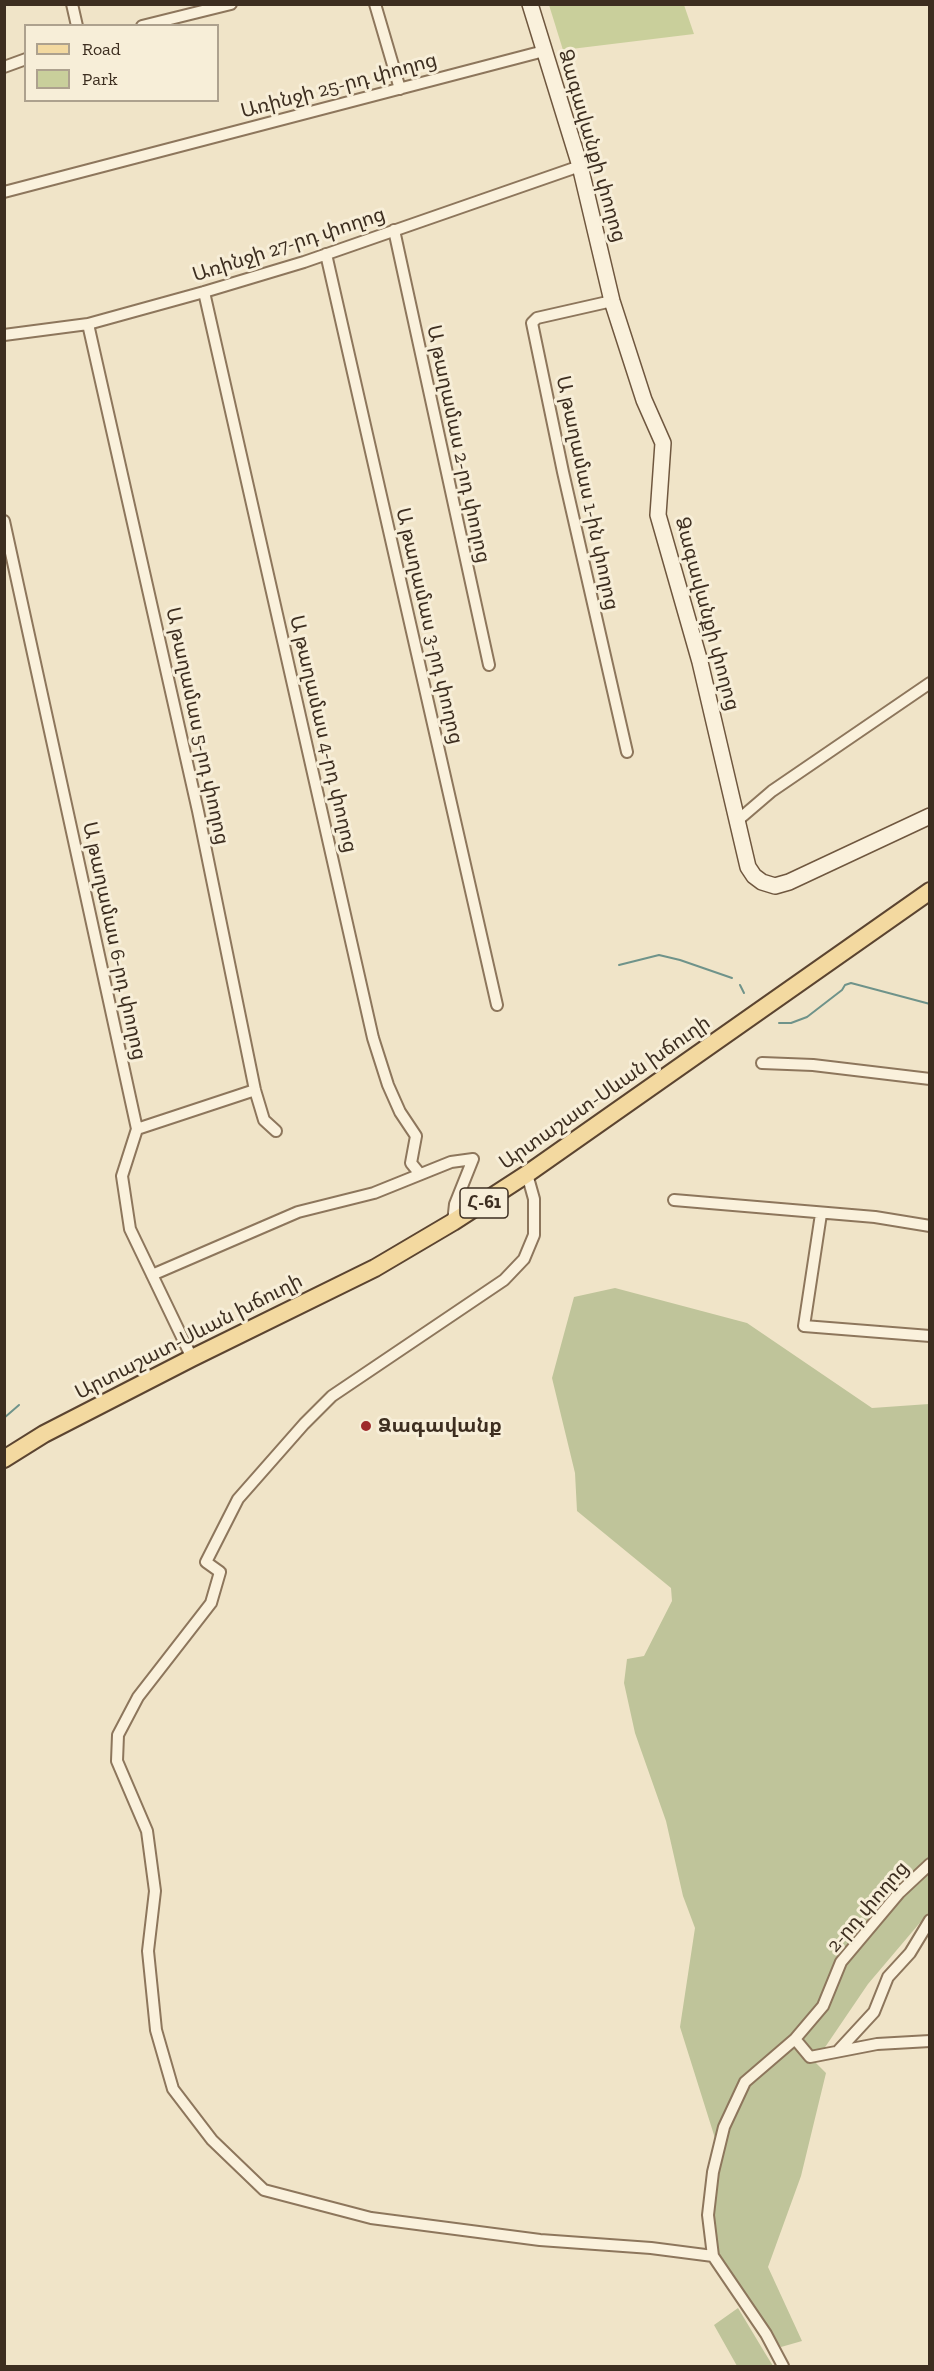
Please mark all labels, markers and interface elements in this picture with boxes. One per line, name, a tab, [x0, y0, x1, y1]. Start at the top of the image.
legend	[24, 24, 219, 102]
text: Road	[82, 38, 121, 60]
street label: Ձագավանքի փողոց	[553, 47, 631, 245]
street label: Առինջի 25-րդ փողոց	[238, 48, 440, 124]
text: Park	[82, 68, 118, 90]
street label: Առինջի 27-րդ փողոց	[190, 202, 388, 288]
street label: Ա թաղամաս 2-րդ փողոց	[421, 323, 495, 565]
street label: Ա թաղամաս 1-ին փողոց	[550, 374, 624, 612]
street label: Ա թաղամաս 3-րդ փողոց	[390, 505, 468, 747]
street label: Ձագավանքի փողոց	[670, 515, 744, 713]
street label: Ա թաղամաս 5-րդ փողոց	[160, 605, 234, 847]
street label: Ա թաղամաս 4-րդ փողոց	[284, 613, 362, 855]
street label: Ա թաղամաս 6-րդ փողոց	[77, 820, 151, 1062]
street label: Արտաշատ-Սևան խճուղի	[495, 1011, 715, 1175]
road number: Հ-61	[460, 1188, 508, 1218]
street label: Արտաշատ-Սևան խճուղի	[71, 1269, 307, 1405]
place label: Ձագավանք	[378, 1414, 502, 1438]
marker: Ձագավանք	[359, 1419, 373, 1433]
street label: 2-րդ փողոց	[822, 1857, 914, 1957]

